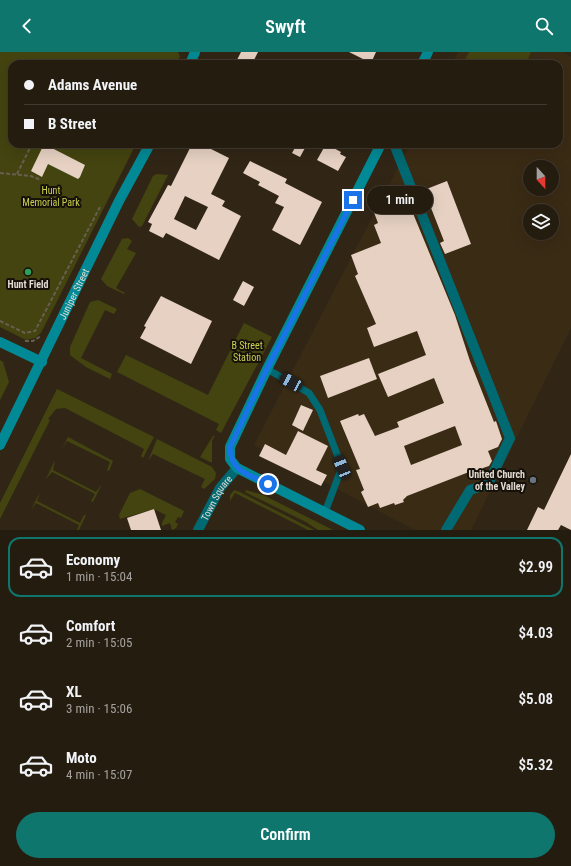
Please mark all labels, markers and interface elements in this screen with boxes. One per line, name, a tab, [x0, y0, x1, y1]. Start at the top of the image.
icon: back	[16, 15, 38, 37]
icon: search	[533, 15, 555, 37]
text: Swyft	[265, 16, 306, 37]
text: Adams Avenue	[48, 76, 137, 94]
text: B Street	[48, 115, 96, 133]
north arrow	[523, 160, 559, 196]
map controls	[523, 160, 559, 240]
park label: Hunt Memorial Park	[22, 185, 80, 208]
callout: 1 min	[367, 186, 433, 214]
route end	[344, 191, 362, 209]
text: 1 min	[386, 192, 414, 207]
button: layers	[523, 204, 559, 240]
marker: Hunt Field	[23, 267, 33, 277]
street label: Juniper Street	[57, 267, 91, 321]
place label: Hunt Field	[8, 279, 48, 290]
park label: B Street Station	[231, 340, 263, 363]
car	[278, 371, 304, 393]
car	[332, 454, 352, 480]
place label: United Church of the Valley	[468, 469, 526, 492]
street label: Town Square	[199, 473, 235, 523]
route start	[259, 475, 277, 493]
marker: United Church of the Valley	[528, 475, 538, 485]
icon: car	[18, 549, 54, 585]
text: Economy	[66, 551, 120, 569]
text: $2.99	[519, 558, 553, 576]
text: 1 min · 15:04	[66, 569, 132, 584]
icon: car	[18, 615, 54, 651]
text: Comfort	[66, 617, 115, 635]
text: $4.03	[519, 624, 553, 642]
text: 2 min · 15:05	[66, 635, 132, 650]
icon: car	[18, 681, 54, 717]
text: XL	[66, 683, 82, 701]
text: $5.08	[519, 690, 553, 708]
text: 3 min · 15:06	[66, 701, 132, 716]
icon: car	[18, 747, 54, 783]
text: Moto	[66, 749, 97, 767]
text: $5.32	[519, 756, 553, 774]
text: 4 min · 15:07	[66, 767, 132, 782]
button: Confirm	[16, 812, 555, 858]

